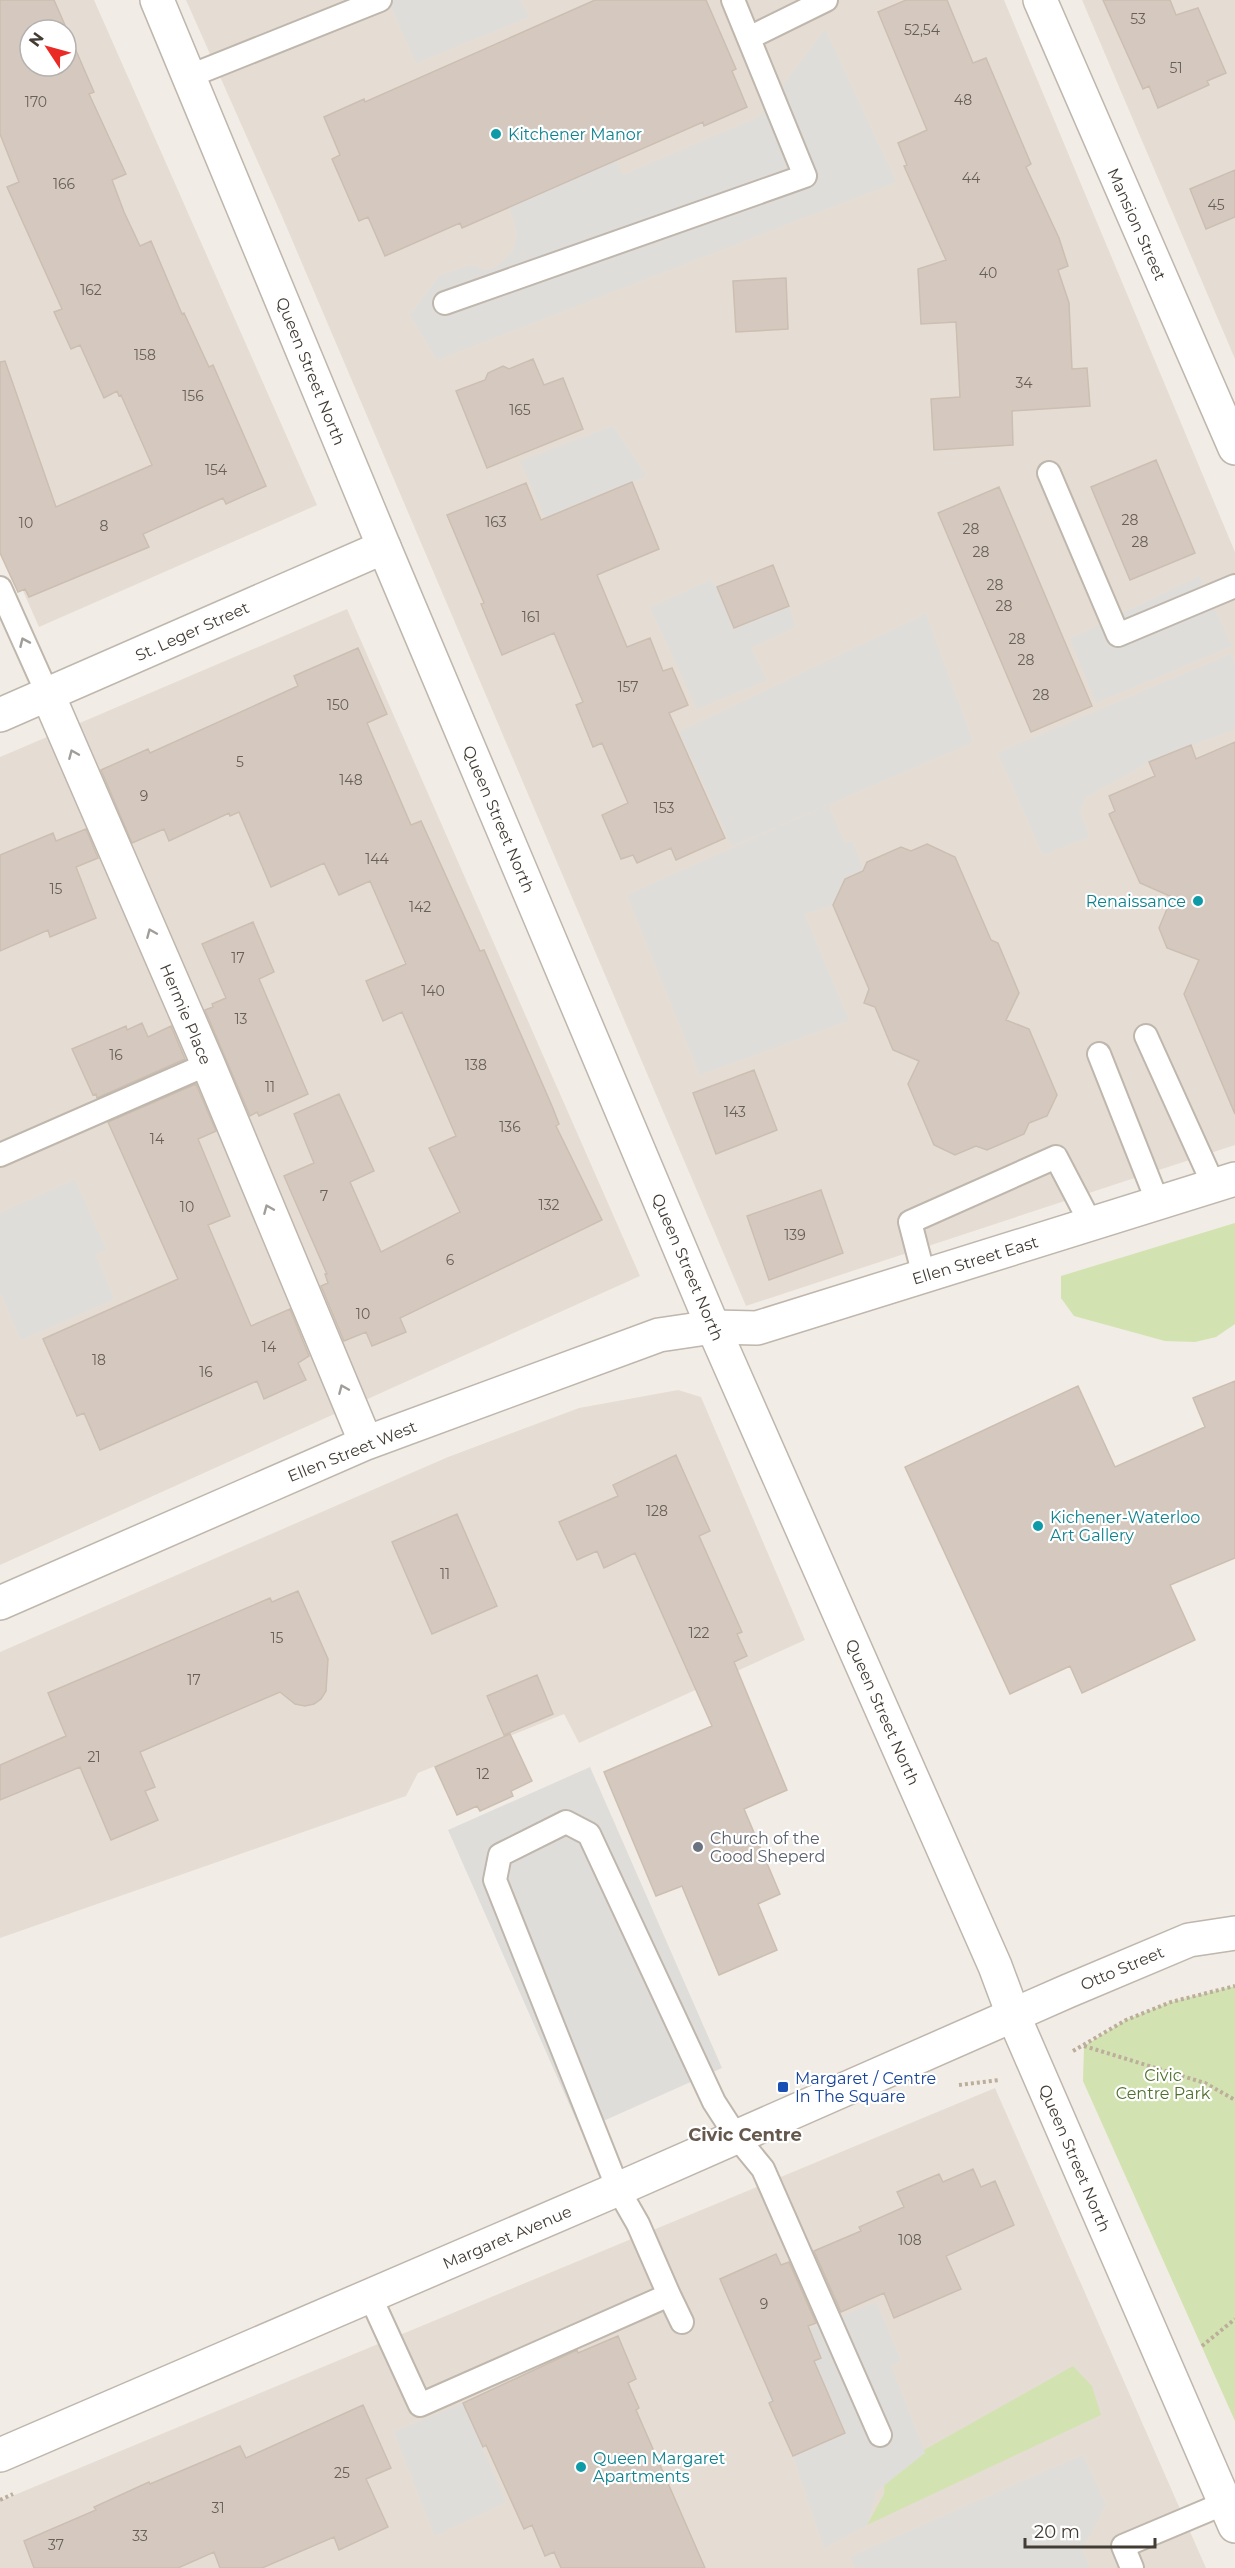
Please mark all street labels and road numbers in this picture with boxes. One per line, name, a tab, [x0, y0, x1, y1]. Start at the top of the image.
street label: Mansion Street	[1103, 165, 1170, 284]
street label: Queen Street North	[272, 294, 349, 448]
street label: St. Leger Street	[132, 598, 253, 665]
street label: Queen Street North	[459, 743, 538, 896]
street label: Hermie Place	[156, 961, 215, 1068]
street label: Queen Street North	[648, 1191, 727, 1344]
street label: Ellen Street East	[910, 1232, 1041, 1289]
street label: Ellen Street West	[285, 1417, 420, 1486]
street label: Queen Street North	[842, 1636, 923, 1788]
street label: Otto Street	[1078, 1942, 1167, 1995]
street label: Queen Street North	[1035, 2082, 1114, 2235]
street label: Margaret Avenue	[440, 2202, 575, 2273]

